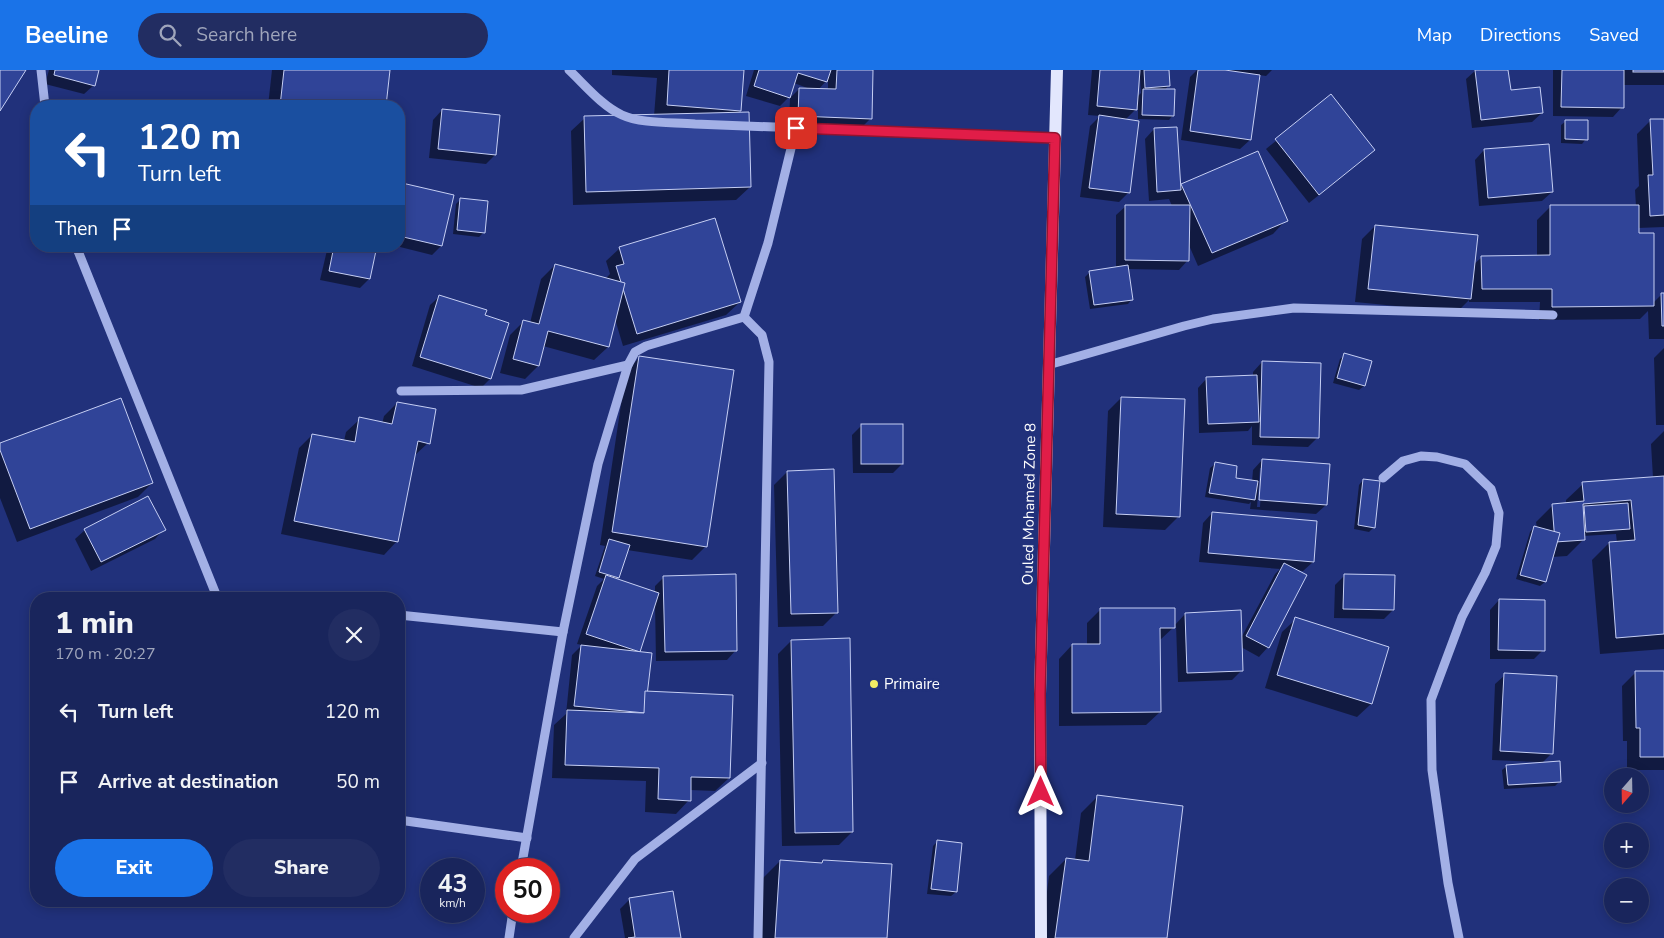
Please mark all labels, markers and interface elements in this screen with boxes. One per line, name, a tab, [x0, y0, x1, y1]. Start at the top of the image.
search box	[138, 13, 488, 58]
text: Beeline	[25, 19, 108, 51]
icon: search	[156, 21, 184, 49]
text: Search here	[196, 22, 297, 48]
text: Map	[1417, 23, 1452, 47]
text: Directions	[1480, 23, 1561, 47]
text: Saved	[1589, 23, 1639, 47]
pin	[775, 107, 817, 149]
text: 120 m	[138, 114, 241, 161]
icon: arrive	[782, 114, 810, 142]
icon: left	[55, 120, 120, 185]
text: Turn left	[138, 159, 221, 189]
icon: arrive	[108, 215, 136, 243]
text: Then	[55, 216, 98, 242]
street label: Ouled Mohamed Zone 8	[1018, 423, 1040, 585]
text: 1 min	[55, 603, 134, 644]
button: close	[328, 609, 380, 661]
text: 170 m · 20:27	[55, 643, 156, 665]
place label: Primaire	[884, 674, 940, 694]
marker: Primaire	[868, 678, 880, 690]
icon: left	[55, 698, 83, 726]
text: Turn left	[98, 699, 173, 725]
text: 120 m	[325, 699, 380, 725]
position arrow	[1014, 765, 1066, 817]
icon: arrive	[55, 768, 83, 796]
north arrow	[1604, 768, 1649, 812]
map controls	[1604, 768, 1649, 923]
text: Arrive at destination	[98, 769, 279, 795]
text: 50 m	[336, 769, 380, 795]
button: +	[1604, 823, 1649, 868]
button: Exit	[55, 839, 213, 897]
button: Share	[223, 839, 380, 897]
speed limit sign: 50	[495, 858, 560, 923]
text: 43	[437, 867, 468, 901]
button: −	[1604, 878, 1649, 923]
text: km/h	[439, 895, 466, 911]

